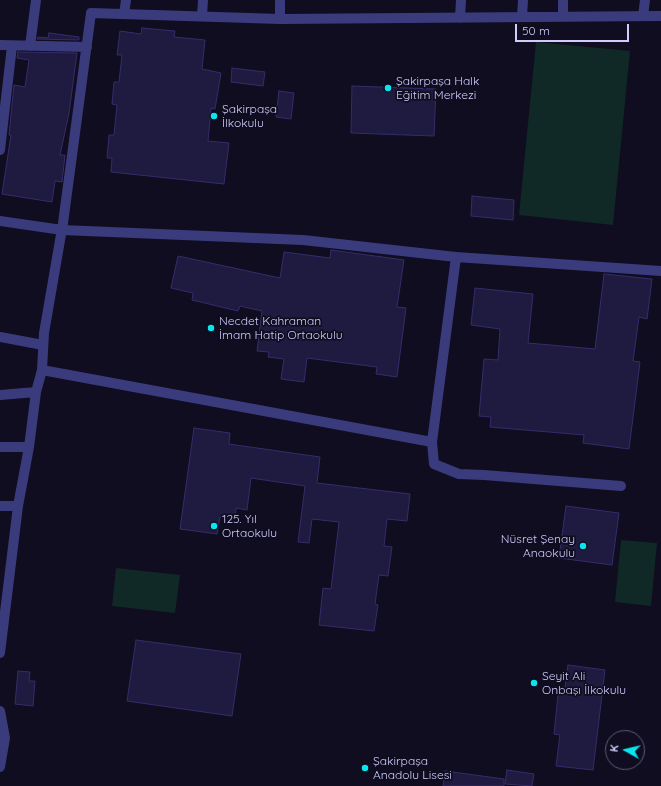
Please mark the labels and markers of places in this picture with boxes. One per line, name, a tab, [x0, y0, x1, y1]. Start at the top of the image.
place label: Şakirpaşa Halk Eğitim Merkezi	[396, 74, 479, 102]
marker: Şakirpaşa Halk Eğitim Merkezi	[383, 83, 393, 93]
place label: Şakirpaşa İlkokulu	[222, 102, 277, 130]
marker: Şakirpaşa İlkokulu	[209, 111, 219, 121]
place label: Necdet Kahraman İmam Hatip Ortaokulu	[219, 314, 343, 342]
marker: Necdet Kahraman İmam Hatip Ortaokulu	[206, 323, 216, 333]
place label: 125. Yıl Ortaokulu	[222, 512, 277, 540]
marker: 125. Yıl Ortaokulu	[209, 521, 219, 531]
place label: Nüsret Şenay Anaokulu	[501, 532, 575, 560]
marker: Nüsret Şenay Anaokulu	[578, 541, 588, 551]
place label: Seyit Ali Onbaşı İlkokulu	[542, 669, 626, 697]
marker: Seyit Ali Onbaşı İlkokulu	[529, 678, 539, 688]
place label: Şakirpaşa Anadolu Lisesi	[373, 754, 452, 782]
marker: Şakirpaşa Anadolu Lisesi	[360, 763, 370, 773]

